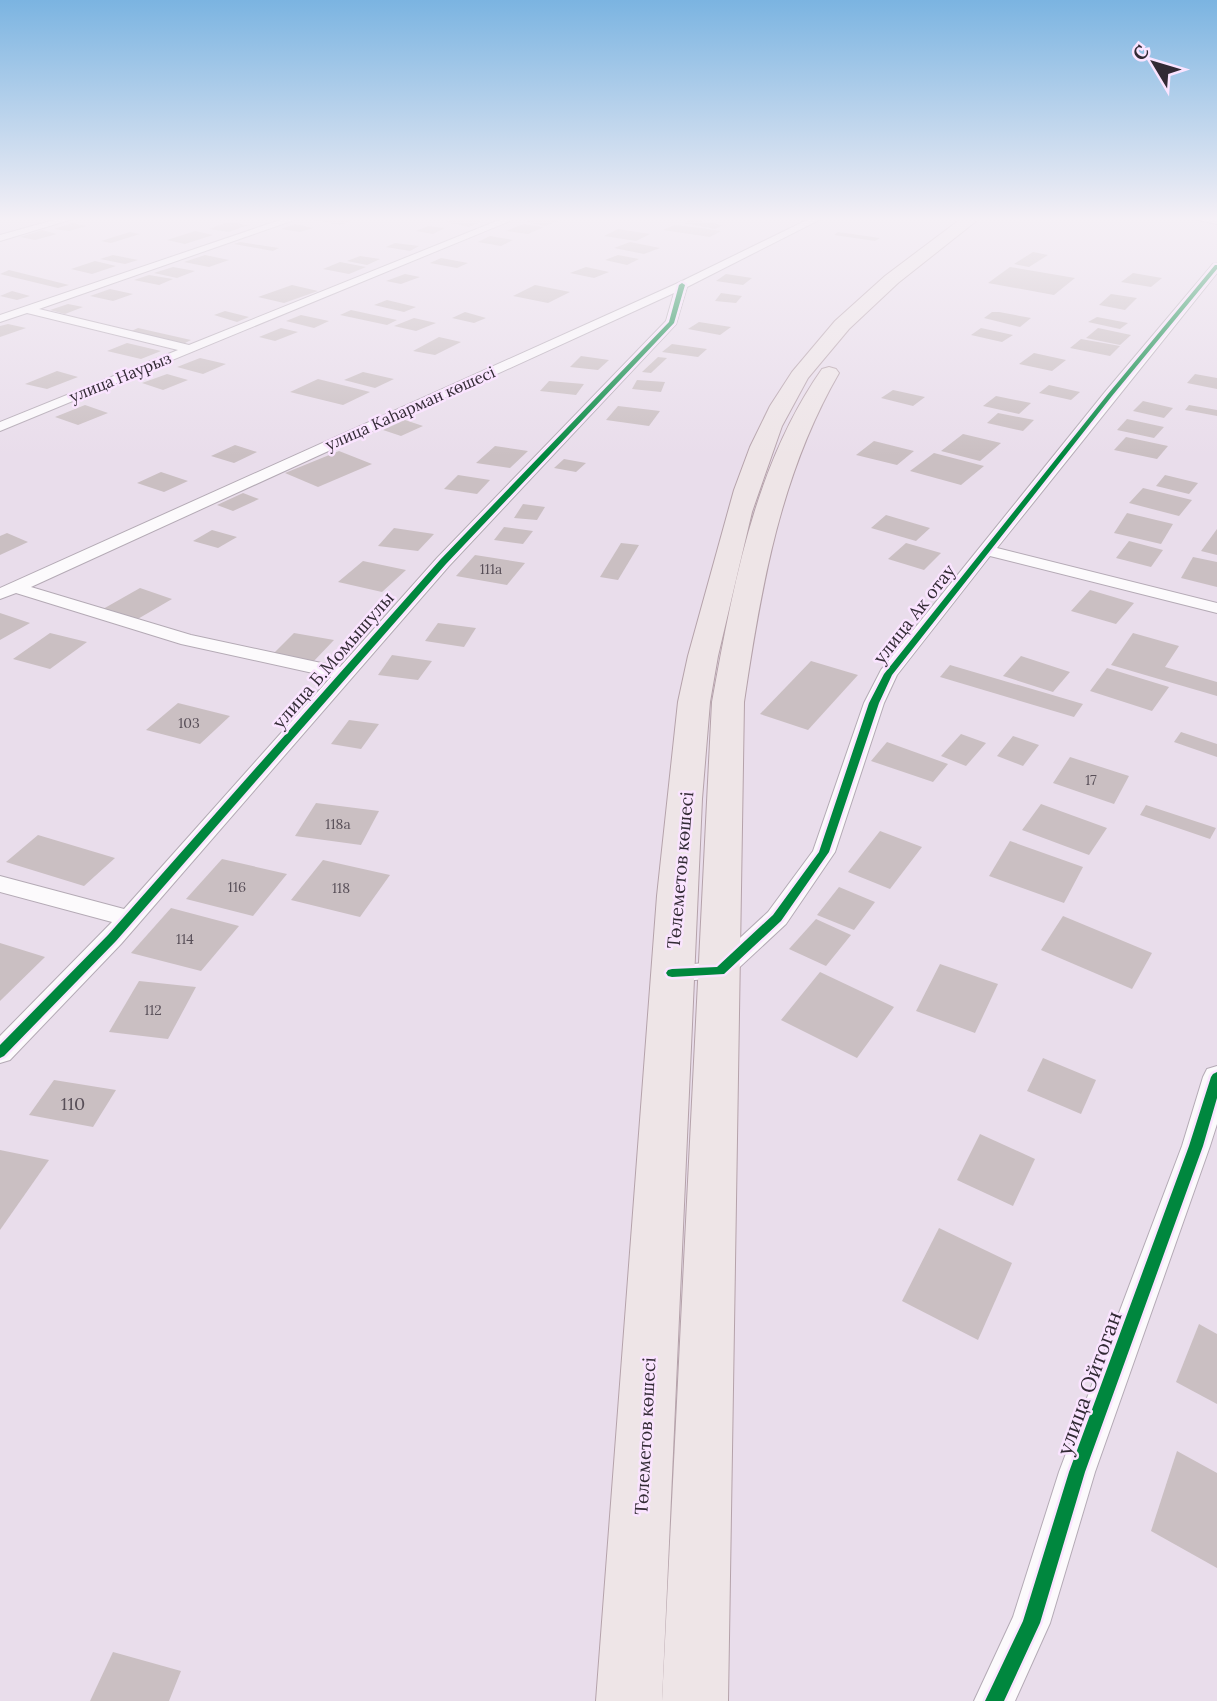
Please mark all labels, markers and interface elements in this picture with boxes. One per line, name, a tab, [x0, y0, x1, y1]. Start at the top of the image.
north arrow	[1119, 28, 1189, 98]
text: С	[1127, 40, 1154, 65]
street label: улица Наурыз	[66, 348, 174, 406]
street label: улица Каһарман көшесі	[322, 361, 498, 455]
street label: улица Ак отау	[868, 559, 960, 668]
house number: 111а	[480, 560, 502, 578]
street label: улица Б.Момышулы	[267, 587, 399, 733]
house number: 103	[178, 714, 200, 732]
house number: 17	[1085, 771, 1097, 789]
street label: Төлеметов көшесі	[662, 791, 698, 949]
house number: 118а	[325, 815, 351, 833]
house number: 116	[228, 878, 246, 896]
house number: 118	[332, 879, 350, 897]
house number: 114	[176, 930, 194, 948]
house number: 112	[144, 1001, 162, 1019]
house number: 110	[61, 1092, 85, 1115]
street label: улица Ойтоган	[1050, 1307, 1128, 1459]
street label: Төлеметов көшесі	[629, 1357, 661, 1515]

